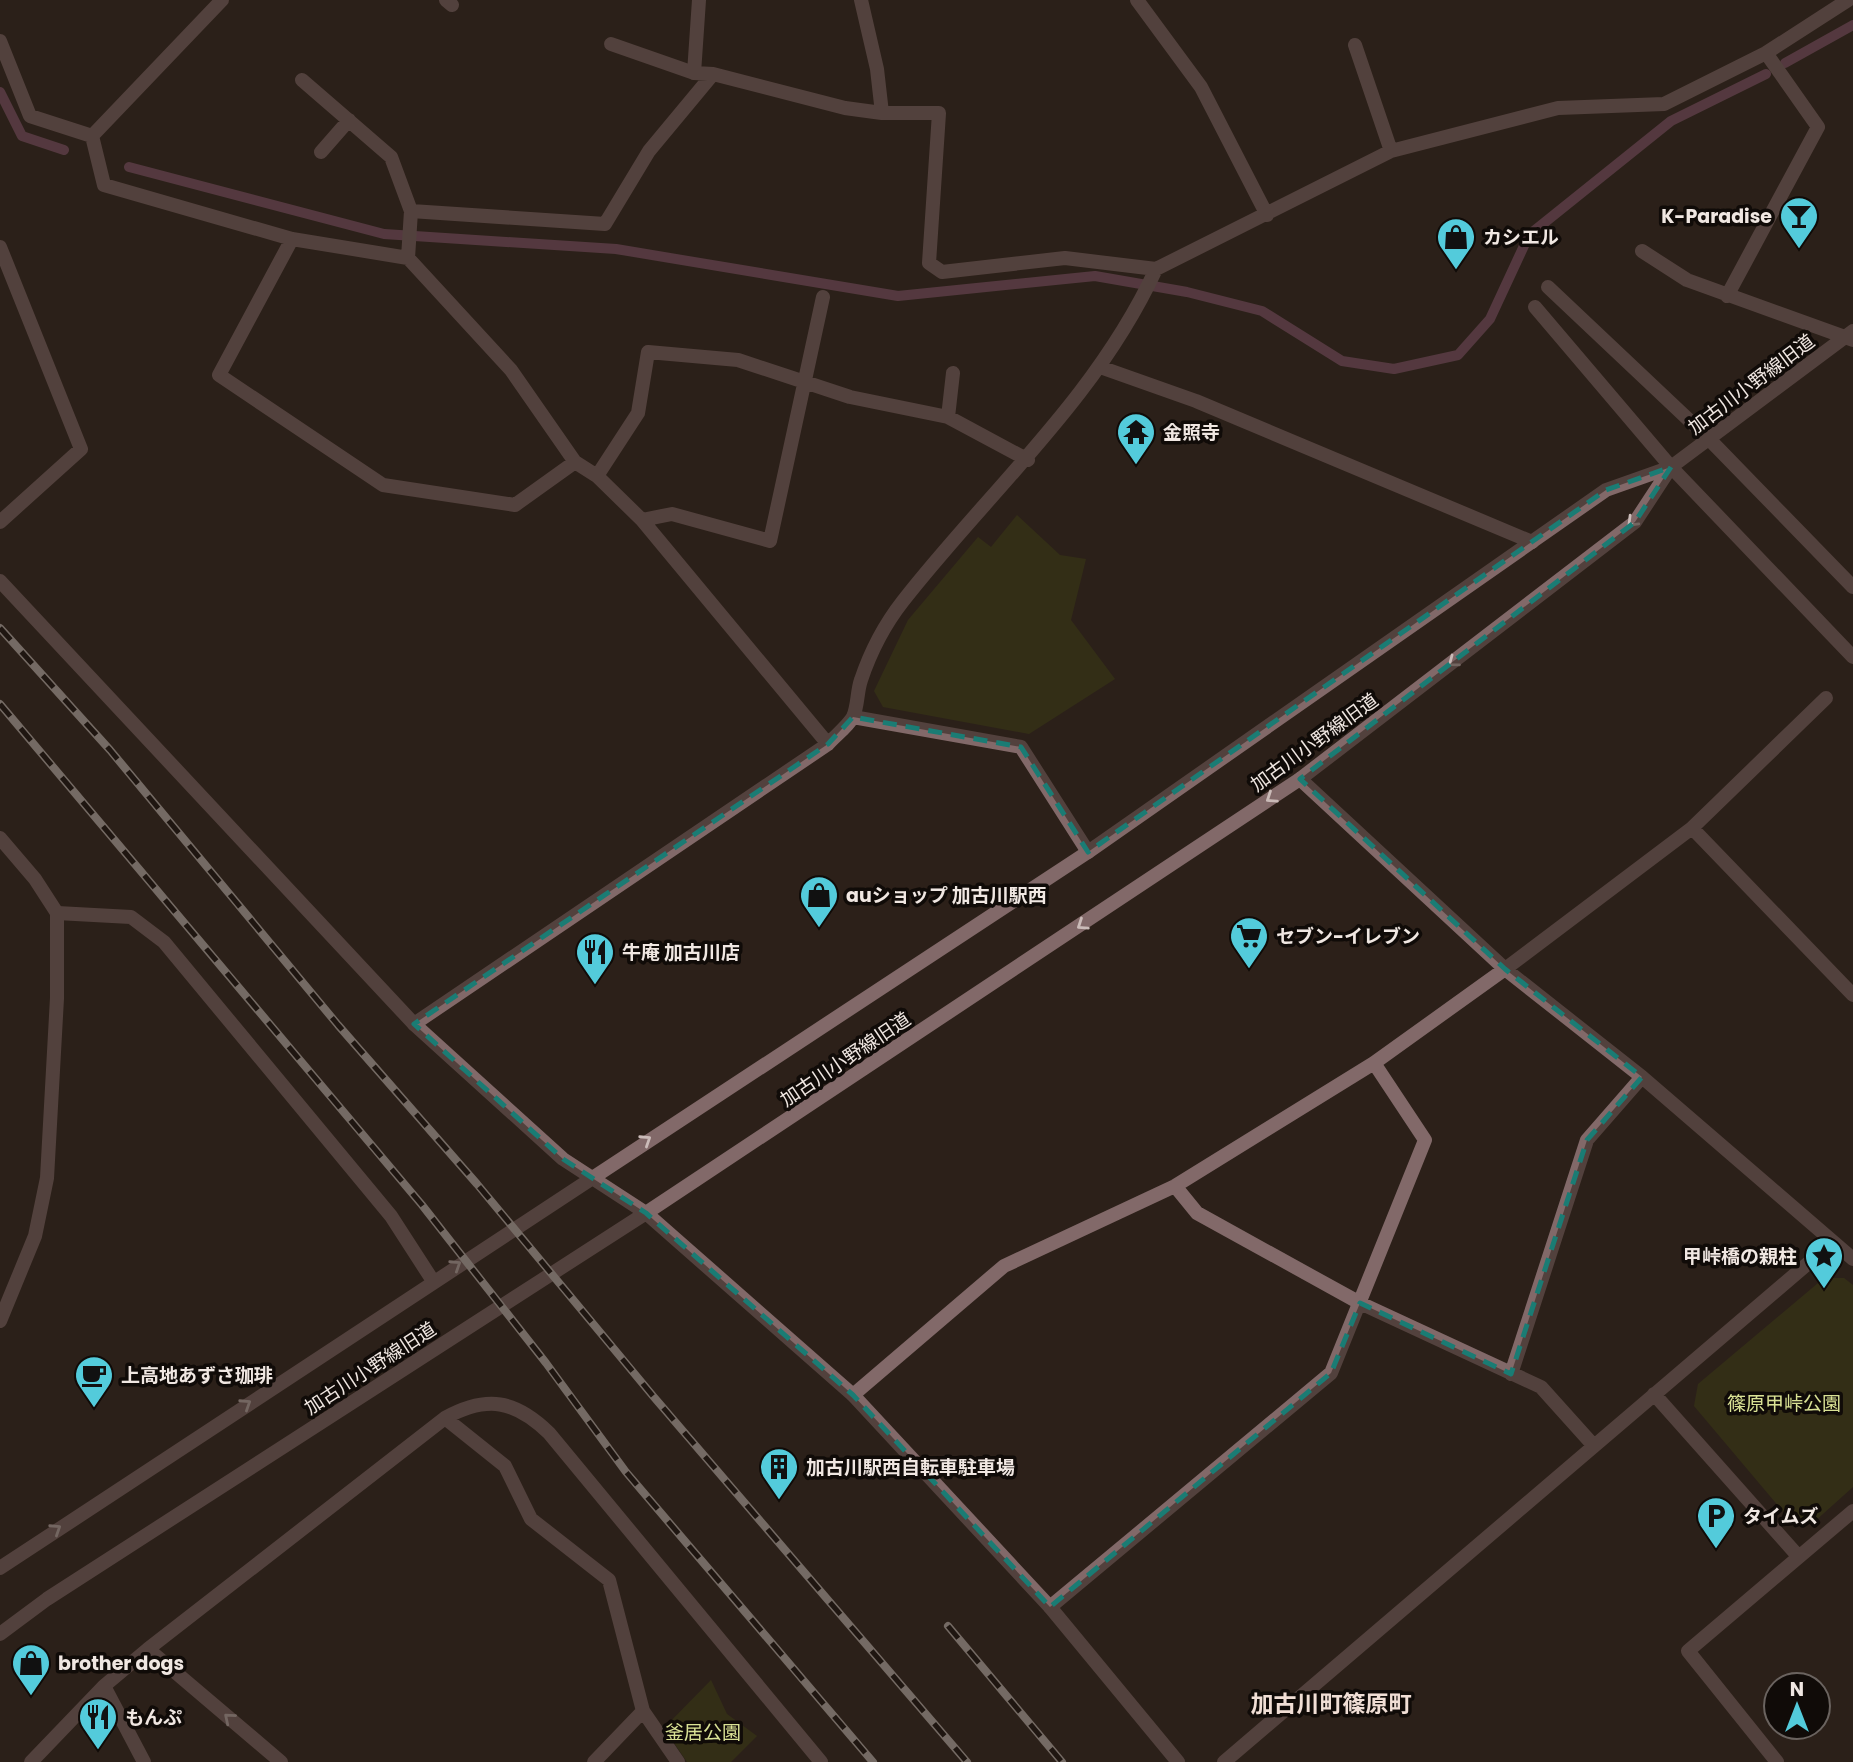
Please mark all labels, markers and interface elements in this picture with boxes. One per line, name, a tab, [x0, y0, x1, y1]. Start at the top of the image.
bar icon: K-Paradise	[1778, 195, 1820, 250]
place label: K-Paradise	[1661, 203, 1772, 230]
shop icon: カシエル	[1435, 216, 1477, 271]
place label: カシエル	[1483, 224, 1559, 251]
street label: 加古川小野線旧道	[1682, 328, 1820, 441]
temple icon: 金照寺	[1115, 411, 1157, 466]
place label: 金照寺	[1163, 419, 1220, 446]
one-way arrow	[1628, 514, 1641, 527]
one-way arrow	[1448, 653, 1461, 666]
street label: 加古川小野線旧道	[1245, 687, 1384, 798]
one-way arrow	[1266, 790, 1279, 803]
shop icon: auショップ 加古川駅西	[798, 874, 840, 929]
place label: auショップ 加古川駅西	[846, 882, 1047, 909]
supermarket icon: セブン-イレブン	[1228, 915, 1270, 970]
one-way arrow	[1077, 916, 1090, 929]
place label: セブン-イレブン	[1276, 923, 1420, 950]
restaurant icon: 牛庵 加古川店	[574, 931, 616, 986]
place label: 牛庵 加古川店	[622, 939, 740, 966]
street label: 加古川小野線旧道	[775, 1006, 916, 1113]
one-way arrow	[639, 1136, 652, 1149]
place icon: 甲峠橋の親柱	[1803, 1235, 1845, 1290]
place label: 甲峠橋の親柱	[1683, 1243, 1797, 1270]
one-way arrow	[449, 1261, 462, 1274]
street label: 加古川小野線旧道	[299, 1316, 441, 1421]
cafe icon: 上高地あずさ珈琲	[73, 1354, 115, 1409]
place label: 上高地あずさ珈琲	[121, 1362, 273, 1389]
park label: 篠原甲峠公園	[1727, 1390, 1841, 1417]
one-way arrow	[238, 1400, 251, 1412]
building icon: 加古川駅西自転車駐車場	[758, 1446, 800, 1501]
place label: 加古川駅西自転車駐車場	[806, 1454, 1015, 1481]
parking icon: タイムズ	[1695, 1495, 1737, 1550]
place label: タイムズ	[1743, 1503, 1819, 1530]
one-way arrow	[48, 1525, 61, 1537]
shop icon: brother dogs	[10, 1642, 52, 1697]
place label: brother dogs	[58, 1650, 184, 1677]
north arrow	[1762, 1671, 1832, 1741]
text: N	[1790, 1676, 1804, 1703]
district label: 加古川町篠原町	[1251, 1688, 1412, 1720]
restaurant icon: もんぷ	[77, 1696, 119, 1751]
place label: もんぷ	[125, 1704, 182, 1731]
one-way arrow	[224, 1714, 237, 1726]
park label: 釜居公園	[665, 1719, 741, 1746]

